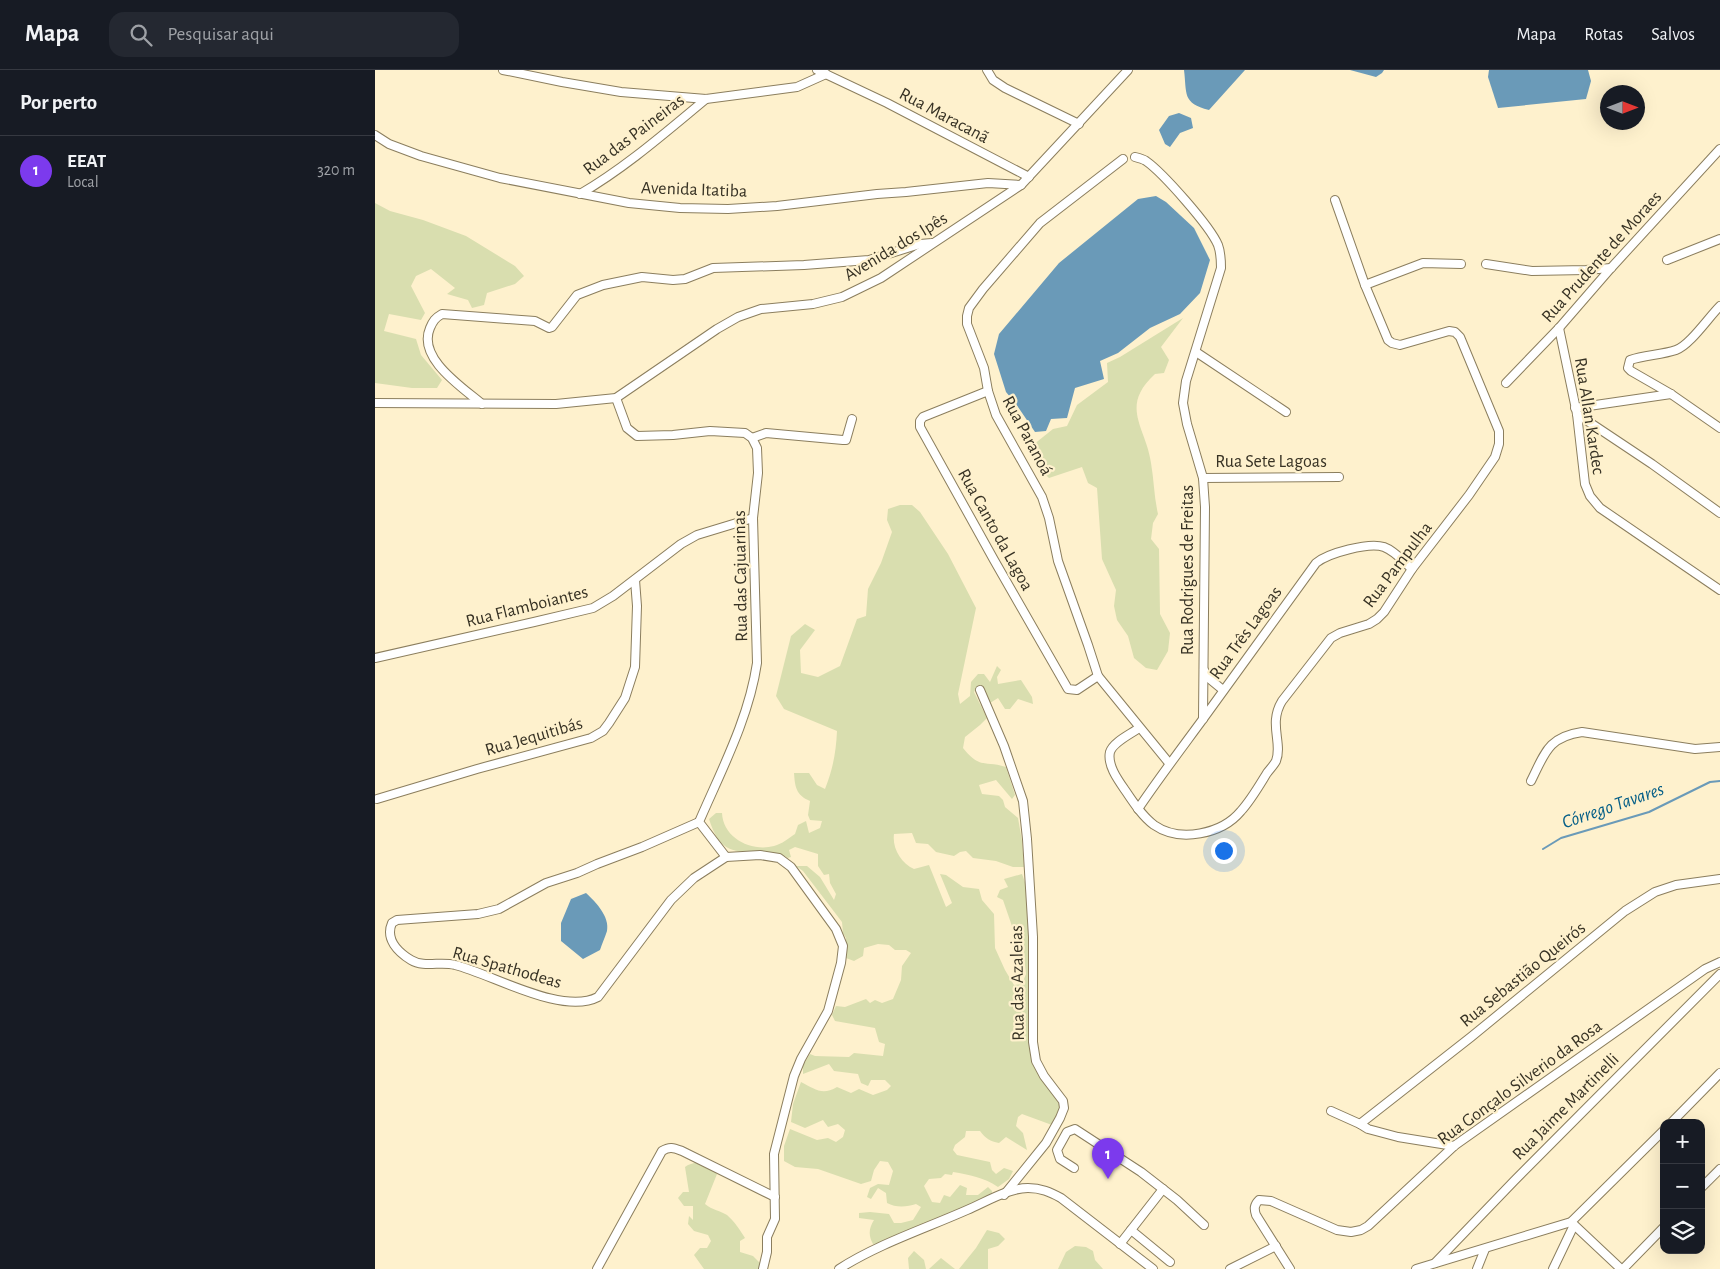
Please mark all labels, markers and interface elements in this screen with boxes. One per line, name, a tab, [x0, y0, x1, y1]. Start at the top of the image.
search box	[109, 12, 459, 57]
icon: search	[127, 21, 155, 49]
text: Mapa	[25, 22, 79, 46]
text: Pesquisar aqui	[167, 25, 274, 44]
text: Mapa	[1517, 26, 1556, 44]
text: Rotas	[1584, 26, 1623, 44]
text: Salvos	[1651, 26, 1695, 44]
street label: Rua Maracanã	[896, 85, 992, 147]
north arrow	[1600, 85, 1645, 130]
street label: Rua das Paineiras	[580, 91, 688, 179]
text: Por perto	[20, 92, 97, 113]
text: EEAT	[67, 152, 106, 171]
text: 1	[33, 162, 39, 178]
text: 320 m	[317, 162, 355, 178]
text: Local	[67, 174, 99, 190]
street label: Avenida Itatiba	[641, 179, 747, 201]
street label: Rua Prudente de Moraes	[1538, 188, 1666, 326]
street label: Avenida dos Ipês	[841, 209, 951, 285]
street label: Rua Allan Kardec	[1571, 356, 1607, 476]
street label: Rua Paranoá	[999, 393, 1055, 479]
street label: Rua Sete Lagoas	[1215, 453, 1327, 471]
street label: Rua Canto da Lagoa	[954, 466, 1036, 594]
street label: Rua Rodrigues de Freitas	[1179, 485, 1197, 655]
street label: Rua das Cajuarinas	[731, 510, 751, 642]
street label: Rua Pampulha	[1360, 519, 1436, 611]
street label: Rua Flamboiantes	[464, 583, 590, 631]
street label: Rua Três Lagoas	[1206, 583, 1286, 683]
street label: Rua Jequitibás	[483, 714, 585, 760]
water label: Córrego Tavares	[1560, 780, 1666, 832]
your location	[1211, 838, 1237, 864]
street label: Rua Sebastião Queirós	[1457, 919, 1589, 1031]
street label: Rua das Azaleias	[1008, 925, 1028, 1041]
street label: Rua Spathodeas	[450, 944, 564, 992]
street label: Rua Gonçalo Silverio da Rosa	[1434, 1017, 1606, 1149]
street label: Rua Jaime Martinelli	[1509, 1050, 1623, 1164]
map controls	[1660, 1119, 1705, 1254]
button: +	[1660, 1119, 1705, 1164]
pin: 1	[1092, 1138, 1124, 1179]
button: −	[1660, 1164, 1705, 1209]
button: layers	[1660, 1209, 1705, 1254]

